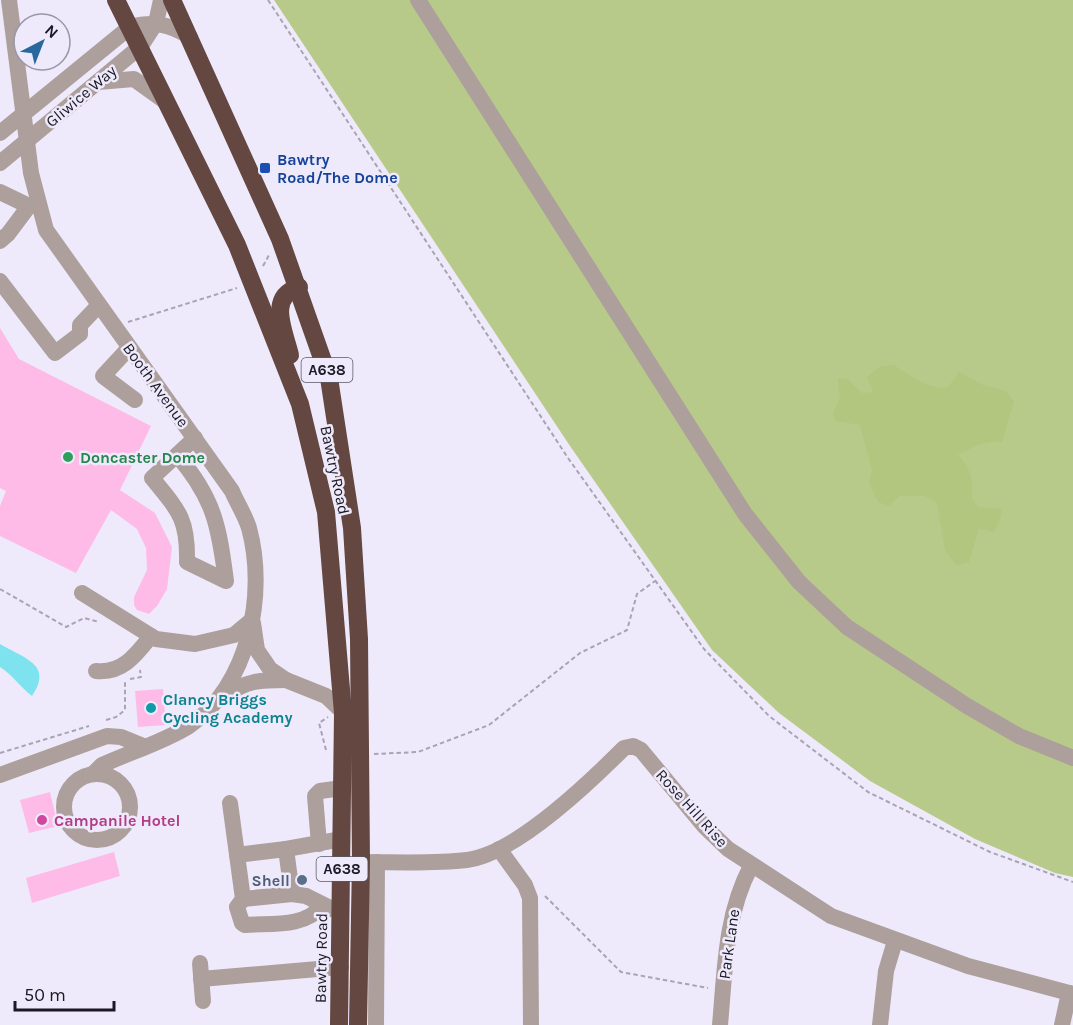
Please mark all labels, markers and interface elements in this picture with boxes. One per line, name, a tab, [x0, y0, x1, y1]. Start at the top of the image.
north arrow	[12, 12, 72, 72]
text: N	[41, 20, 62, 42]
street label: Gliwice Way	[42, 61, 121, 131]
place label: Bawtry Road/The Dome	[277, 150, 398, 187]
marker: Bawtry Road/The Dome	[258, 161, 272, 175]
street label: Booth Avenue	[119, 339, 193, 431]
road number: A638	[302, 358, 352, 382]
street label: Bawtry Road	[316, 424, 354, 516]
place label: Doncaster Dome	[80, 448, 205, 467]
marker: Doncaster Dome	[61, 450, 75, 464]
place label: Clancy Briggs Cycling Academy	[163, 690, 293, 727]
marker: Clancy Briggs Cycling Academy	[144, 701, 158, 715]
street label: Rose Hill Rise	[652, 765, 732, 851]
place label: Campanile Hotel	[54, 811, 180, 830]
marker: Campanile Hotel	[35, 813, 49, 827]
road number: A638	[316, 857, 368, 881]
place label: Shell	[252, 871, 290, 890]
marker: Shell	[295, 873, 309, 887]
street label: Park Lane	[715, 908, 743, 980]
street label: Bawtry Road	[311, 913, 331, 1003]
scale bar	[15, 974, 114, 1012]
text: 50 m	[24, 984, 66, 1006]

